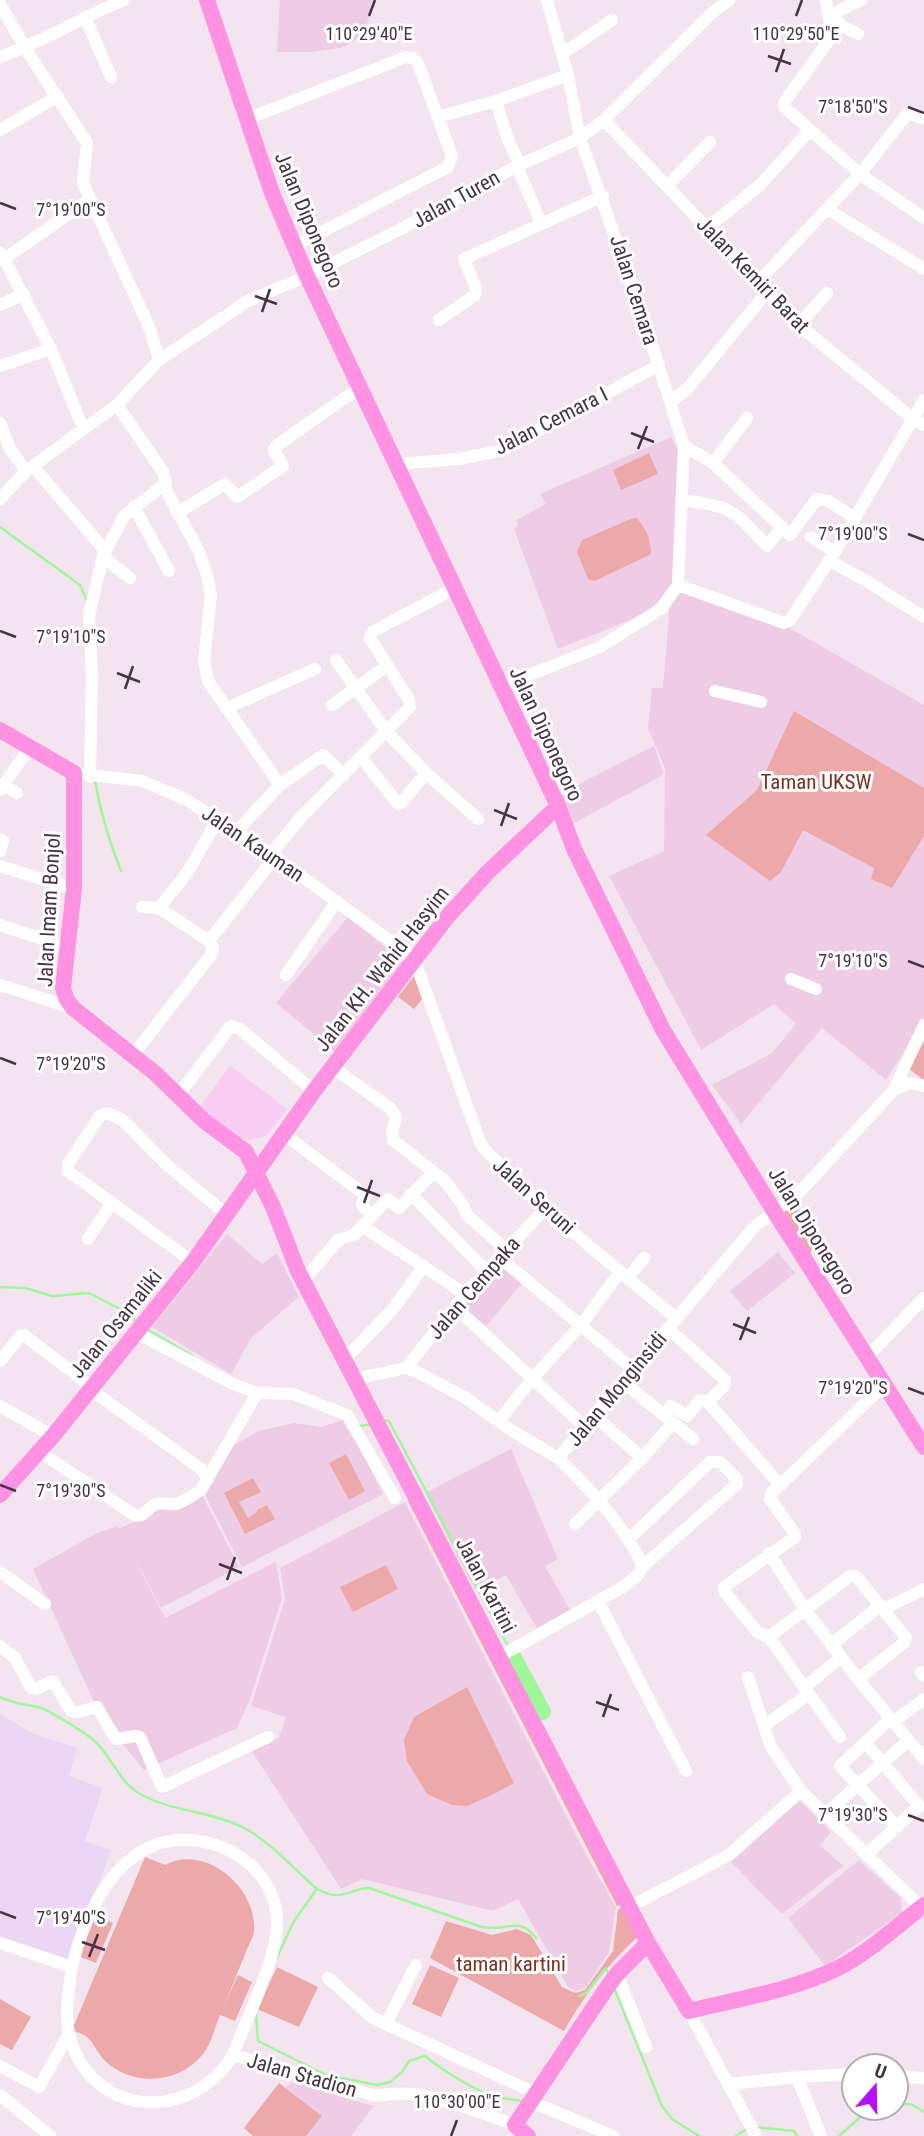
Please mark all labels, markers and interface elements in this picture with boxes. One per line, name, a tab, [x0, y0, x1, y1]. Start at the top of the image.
text: 110°29'40"E	[326, 23, 412, 44]
text: 110°29'50"E	[753, 23, 839, 44]
text: 7°18'50"S	[818, 96, 888, 117]
street label: Jalan Diponegoro	[270, 148, 348, 292]
street label: Jalan Turen	[408, 165, 504, 233]
text: 7°19'00"S	[36, 199, 106, 220]
street label: Jalan Kemiri Barat	[692, 212, 814, 338]
street label: Jalan Cemara	[605, 232, 663, 348]
street label: Jalan Cemara I	[490, 382, 612, 460]
text: 7°19'00"S	[818, 523, 888, 544]
text: 7°19'10"S	[36, 626, 106, 647]
street label: Jalan Diponegoro	[504, 663, 588, 805]
park label: Taman UKSW	[761, 770, 871, 794]
street label: Jalan Kauman	[197, 801, 309, 887]
street label: Jalan Imam Bonjol	[33, 832, 65, 988]
street label: Jalan KH. Wahid Hasyim	[310, 882, 454, 1056]
text: 7°19'10"S	[818, 950, 888, 971]
text: 7°19'20"S	[36, 1053, 106, 1074]
street label: Jalan Seruni	[488, 1153, 580, 1239]
street label: Jalan Diponegoro	[763, 1163, 861, 1299]
street label: Jalan Cempaka	[423, 1232, 525, 1344]
street label: Jalan Osamaliki	[65, 1265, 167, 1383]
street label: Jalan Monginsidi	[562, 1327, 672, 1451]
text: 7°19'20"S	[818, 1377, 888, 1398]
text: 7°19'30"S	[36, 1480, 106, 1501]
street label: Jalan Kartini	[451, 1533, 521, 1637]
text: 7°19'30"S	[818, 1804, 888, 1825]
text: 7°19'40"S	[36, 1907, 106, 1928]
park label: taman kartini	[456, 1952, 566, 1976]
street label: Jalan Stadion	[244, 2048, 360, 2102]
north arrow	[840, 2052, 910, 2122]
text: U	[872, 2059, 890, 2084]
text: 110°30'00"E	[414, 2091, 500, 2112]

